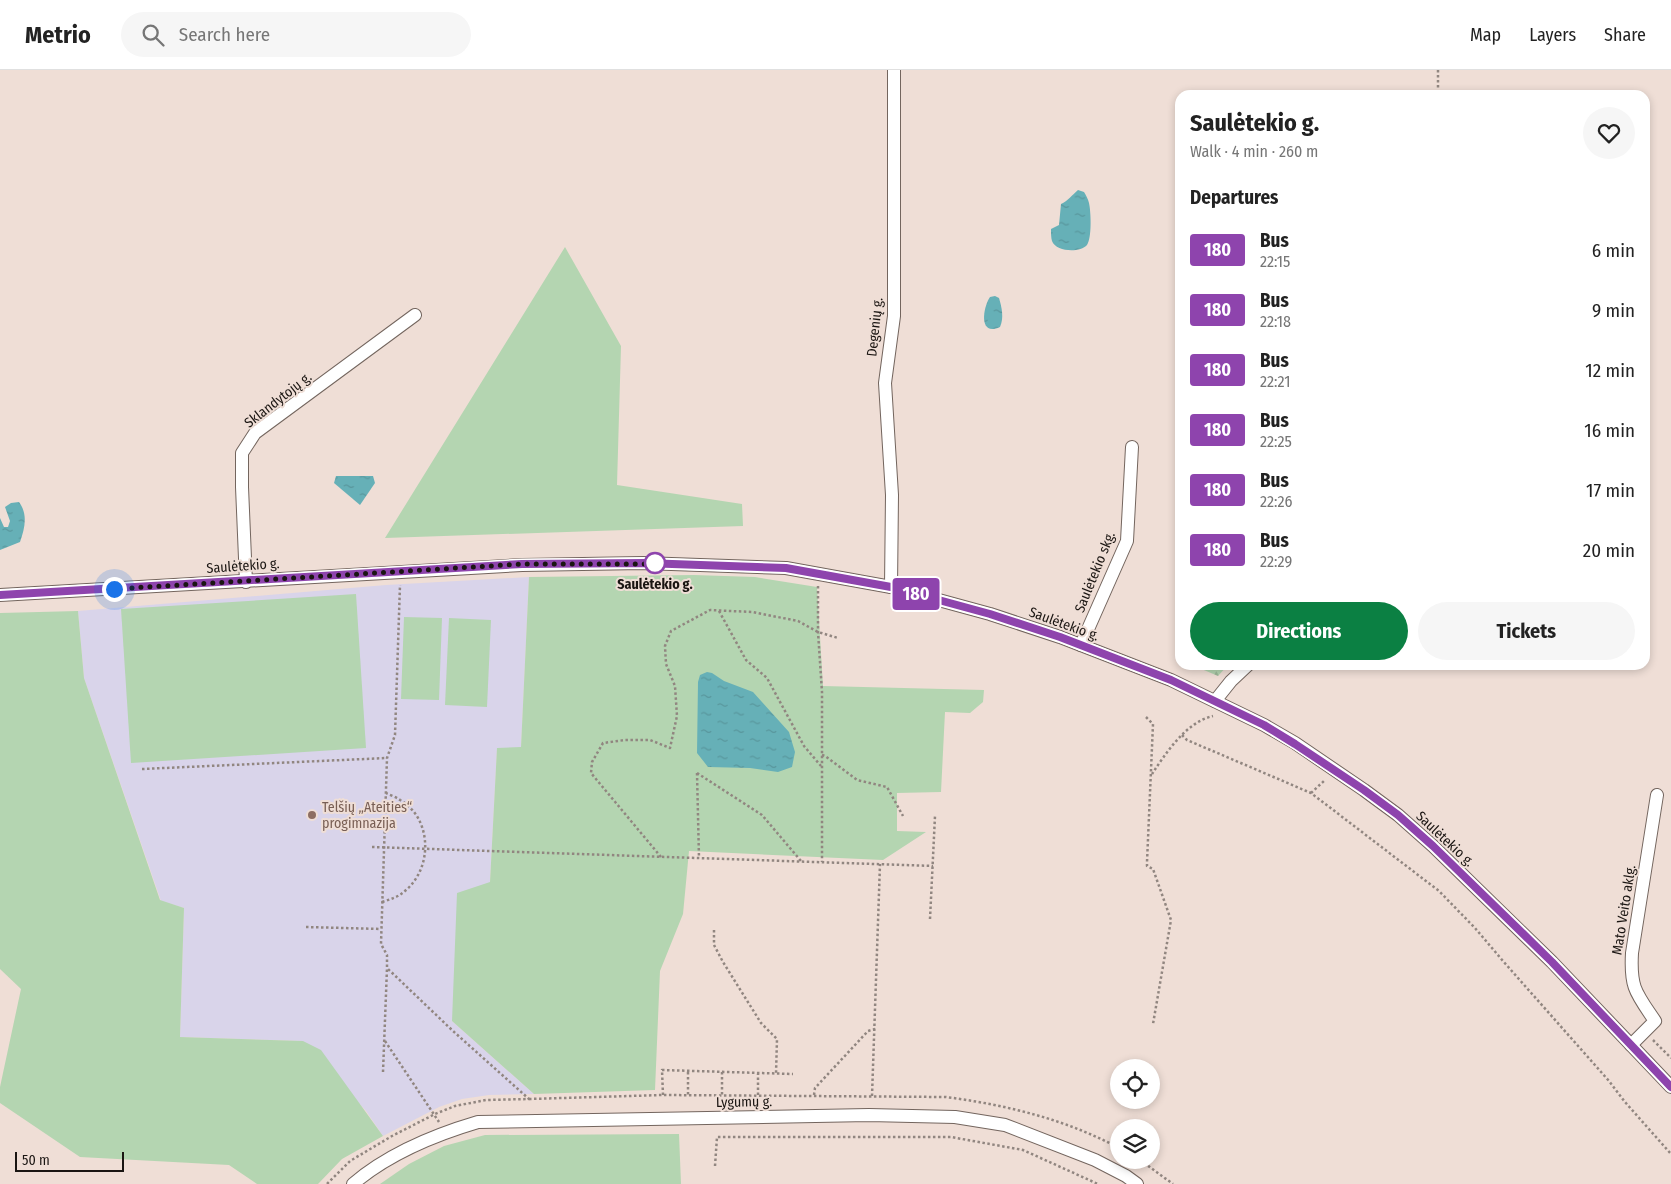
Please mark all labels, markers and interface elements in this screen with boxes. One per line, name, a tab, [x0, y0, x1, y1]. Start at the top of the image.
search box	[121, 12, 471, 57]
text: Metrio	[25, 21, 91, 49]
icon: search	[139, 21, 167, 49]
text: Search here	[179, 23, 270, 46]
text: Map	[1470, 24, 1501, 46]
text: Layers	[1529, 24, 1576, 46]
text: Share	[1604, 24, 1646, 46]
button: heart	[1583, 107, 1635, 159]
text: Saulėtekio g.	[1190, 109, 1319, 137]
text: Walk · 4 min · 260 m	[1190, 142, 1318, 161]
text: Departures	[1190, 186, 1278, 209]
text: Bus	[1260, 229, 1289, 252]
text: 180	[1204, 239, 1231, 261]
text: 6 min	[1592, 239, 1635, 262]
text: 22:15	[1260, 252, 1290, 271]
text: Bus	[1260, 289, 1289, 312]
street label: Degenių g.	[863, 297, 887, 357]
text: 180	[1204, 299, 1231, 321]
text: 9 min	[1592, 299, 1635, 322]
text: 22:18	[1260, 312, 1291, 331]
text: Bus	[1260, 349, 1289, 372]
text: 180	[1204, 359, 1231, 381]
text: 12 min	[1585, 359, 1635, 382]
street label: Sklandytojų g.	[241, 369, 315, 431]
text: 22:21	[1260, 372, 1290, 391]
text: Bus	[1260, 409, 1289, 432]
text: 180	[1204, 419, 1231, 441]
text: 16 min	[1584, 419, 1635, 442]
text: 22:25	[1260, 432, 1292, 451]
text: Bus	[1260, 469, 1289, 492]
text: 180	[1204, 479, 1231, 501]
text: 17 min	[1586, 479, 1635, 502]
text: 22:26	[1260, 492, 1293, 511]
street label: Saulėtekio skg.	[1071, 529, 1119, 615]
text: Bus	[1260, 529, 1289, 552]
text: 180	[1204, 539, 1231, 561]
text: 20 min	[1583, 539, 1635, 562]
marker: Saulėtekio g.	[644, 552, 666, 574]
text: 22:29	[1260, 552, 1292, 571]
street label: Saulėtekio g.	[206, 555, 280, 577]
place label: Saulėtekio g.	[617, 576, 693, 593]
your location	[102, 577, 127, 602]
line badge: 180	[887, 578, 945, 610]
text: 180	[903, 583, 929, 605]
button: Directions	[1190, 602, 1408, 660]
button: Tickets	[1418, 602, 1635, 660]
street label: Saulėtekio g.	[1027, 603, 1101, 645]
place label: Telšių „Ateities“ progimnazija	[322, 799, 412, 832]
street label: Saulėtekio g.	[1412, 808, 1478, 870]
marker: Telšių „Ateities“ progimnazija	[306, 809, 318, 821]
street label: Mato Veito aklg.	[1609, 864, 1639, 956]
map controls	[1110, 1059, 1160, 1169]
button: locate	[1110, 1059, 1160, 1109]
street label: Lygumų g.	[716, 1093, 772, 1111]
button: layers	[1110, 1119, 1160, 1169]
scale bar	[15, 1149, 124, 1172]
text: 50 m	[22, 1152, 50, 1169]

